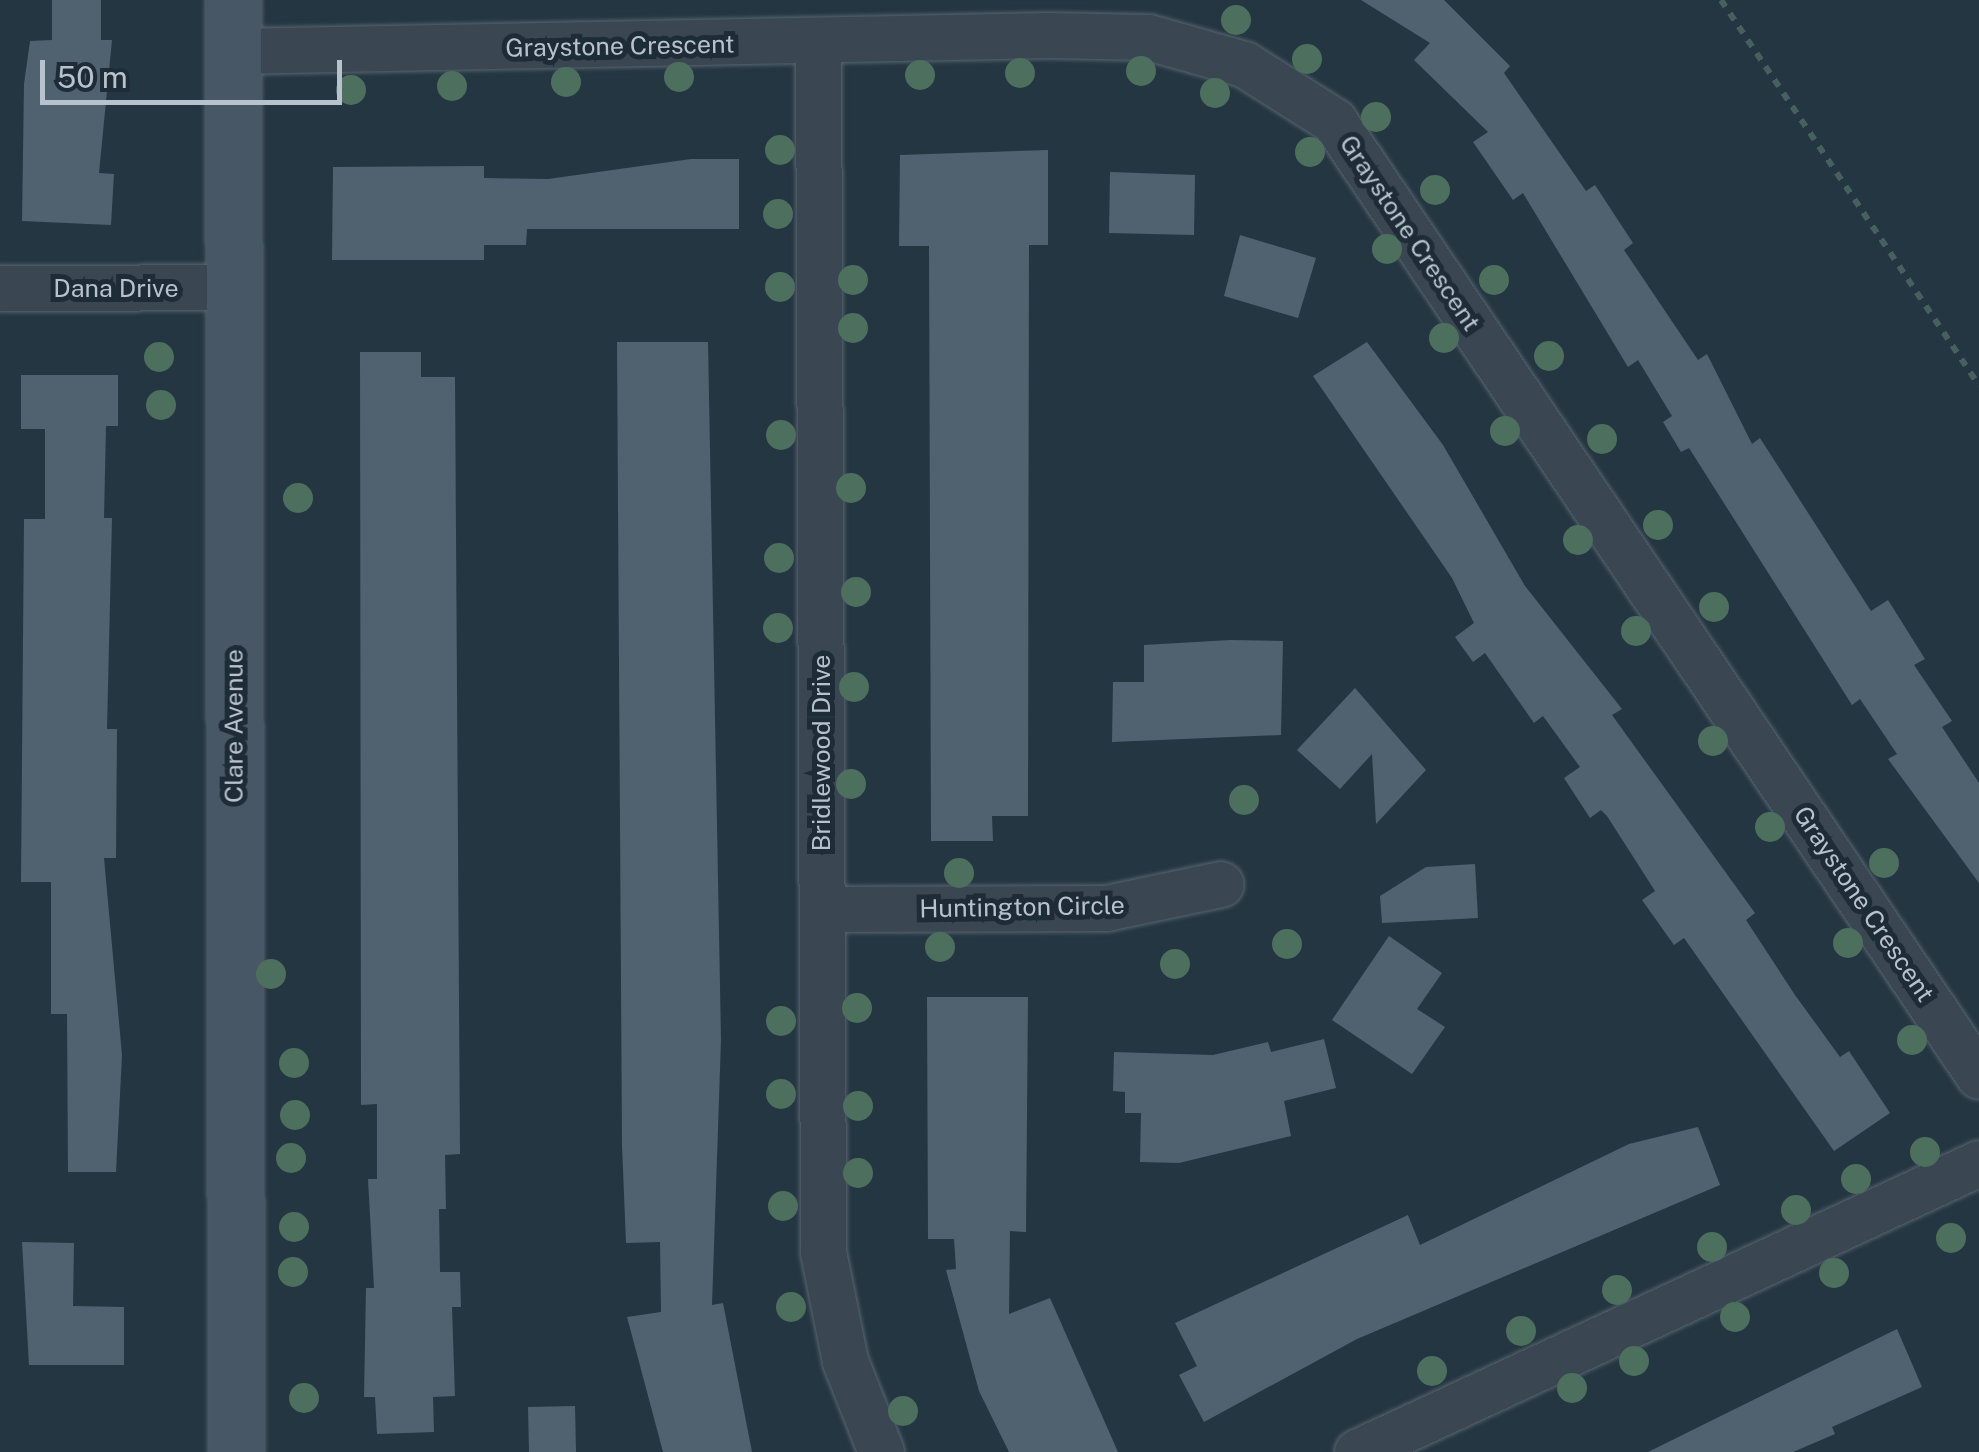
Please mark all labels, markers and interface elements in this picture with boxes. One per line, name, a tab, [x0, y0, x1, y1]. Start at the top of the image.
street label: Graystone Crescent	[505, 29, 735, 63]
scale bar	[45, 40, 348, 102]
text: 50 m	[57, 59, 128, 95]
street label: Graystone Crescent	[1333, 129, 1487, 337]
street label: Dana Drive	[53, 273, 179, 303]
street label: Clare Avenue	[219, 649, 249, 803]
street label: Bridlewood Drive	[806, 654, 836, 852]
street label: Graystone Crescent	[1787, 800, 1941, 1008]
street label: Huntington Circle	[919, 890, 1125, 924]

